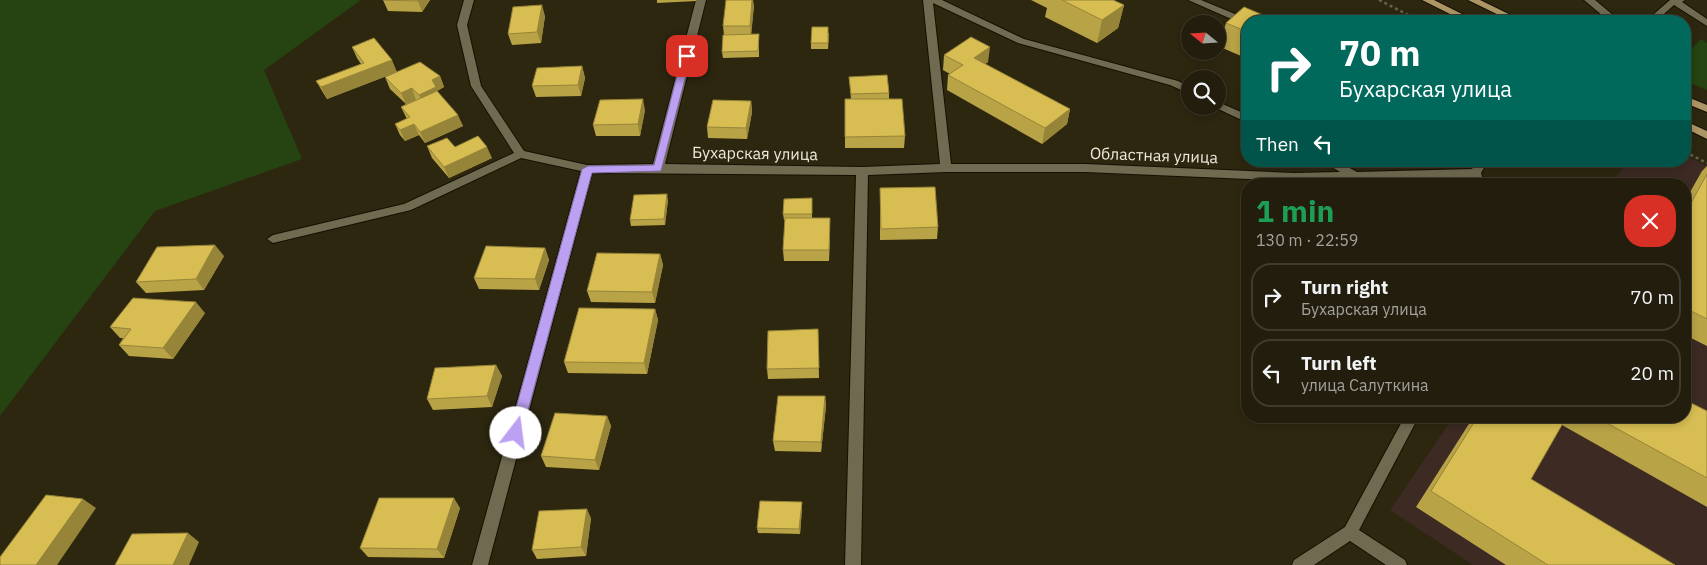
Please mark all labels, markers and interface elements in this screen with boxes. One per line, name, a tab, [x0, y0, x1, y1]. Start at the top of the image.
north arrow	[1181, 15, 1226, 60]
map controls	[1181, 15, 1226, 115]
text: 70 m	[1339, 30, 1421, 76]
pin	[666, 35, 708, 77]
icon: right	[1256, 35, 1321, 100]
icon: arrive	[673, 42, 701, 70]
button: search	[1181, 70, 1226, 115]
text: Бухарская улица	[1339, 74, 1512, 103]
icon: left	[1309, 130, 1337, 158]
text: Then	[1256, 132, 1299, 156]
street label: Бухарская улица	[692, 142, 819, 164]
street label: Областная улица	[1090, 143, 1219, 167]
text: 1 min	[1256, 191, 1334, 230]
button: close	[1624, 195, 1676, 247]
text: 130 m · 22:59	[1256, 230, 1358, 250]
text: Turn right	[1301, 275, 1388, 299]
icon: right	[1258, 283, 1286, 311]
text: 70 m	[1630, 285, 1674, 309]
text: Бухарская улица	[1301, 299, 1427, 319]
text: Turn left	[1301, 351, 1377, 375]
icon: left	[1258, 359, 1286, 387]
text: 20 m	[1630, 361, 1674, 385]
text: улица Салуткина	[1301, 375, 1429, 395]
position arrow	[489, 406, 541, 458]

